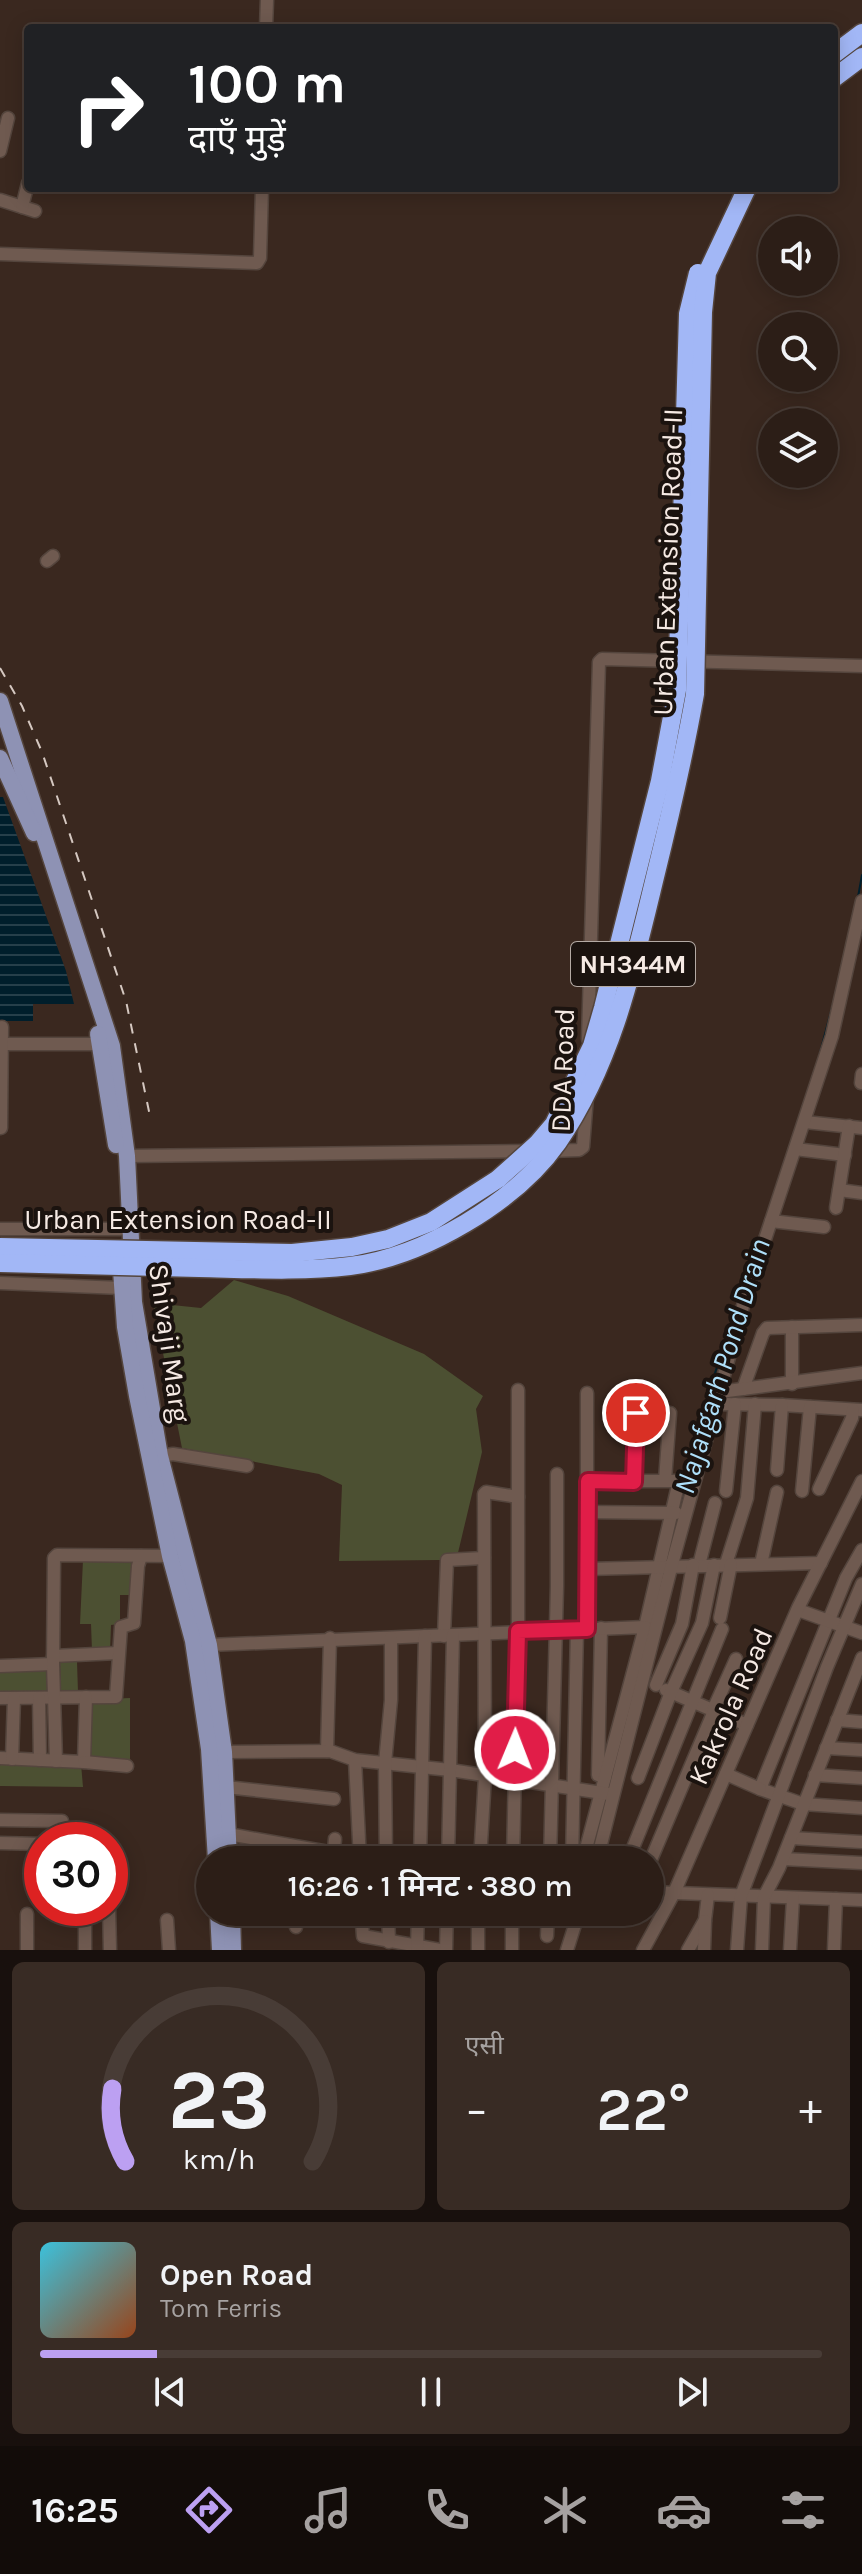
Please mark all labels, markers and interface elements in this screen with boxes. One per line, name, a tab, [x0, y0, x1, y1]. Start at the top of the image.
text: 100 m	[188, 51, 346, 116]
icon: right	[56, 56, 160, 160]
text: दाएँ मुड़ें	[188, 118, 286, 160]
map controls	[758, 216, 838, 488]
button: sound	[758, 216, 838, 296]
button: search	[758, 312, 838, 392]
street label: Urban Extension Road-II	[646, 408, 689, 716]
button: layers	[758, 408, 838, 488]
road number: NH344M	[571, 942, 695, 986]
street label: DDA Road	[544, 1007, 581, 1133]
street label: Urban Extension Road-II	[24, 1203, 332, 1236]
water label: Najafgarh Pond Drain	[666, 1234, 778, 1498]
street label: Shivaji Marg	[142, 1262, 197, 1425]
pin	[602, 1379, 670, 1447]
icon: arrive	[614, 1391, 658, 1435]
street label: Kakrola Road	[681, 1623, 780, 1790]
position arrow	[473, 1708, 557, 1792]
speed limit sign: 30	[24, 1822, 128, 1926]
text: 16:26 · 1 मिनट · 380 m	[287, 1868, 573, 1904]
text: एसी	[465, 2030, 504, 2061]
text: 23	[167, 2052, 270, 2149]
text: 22°	[596, 2075, 691, 2145]
text: −	[465, 2084, 488, 2135]
text: +	[799, 2084, 822, 2135]
text: km/h	[182, 2143, 255, 2176]
text: Open Road	[160, 2257, 313, 2293]
text: Tom Ferris	[160, 2293, 282, 2324]
icon: previous	[148, 2370, 192, 2414]
icon: pause	[409, 2370, 453, 2414]
icon: next	[670, 2370, 714, 2414]
icon: directions	[181, 2482, 237, 2538]
icon: music	[300, 2482, 356, 2538]
icon: phone	[419, 2482, 475, 2538]
icon: climate	[537, 2482, 593, 2538]
icon: car	[656, 2482, 712, 2538]
icon: filters	[775, 2482, 831, 2538]
text: 16:25	[31, 2489, 118, 2531]

